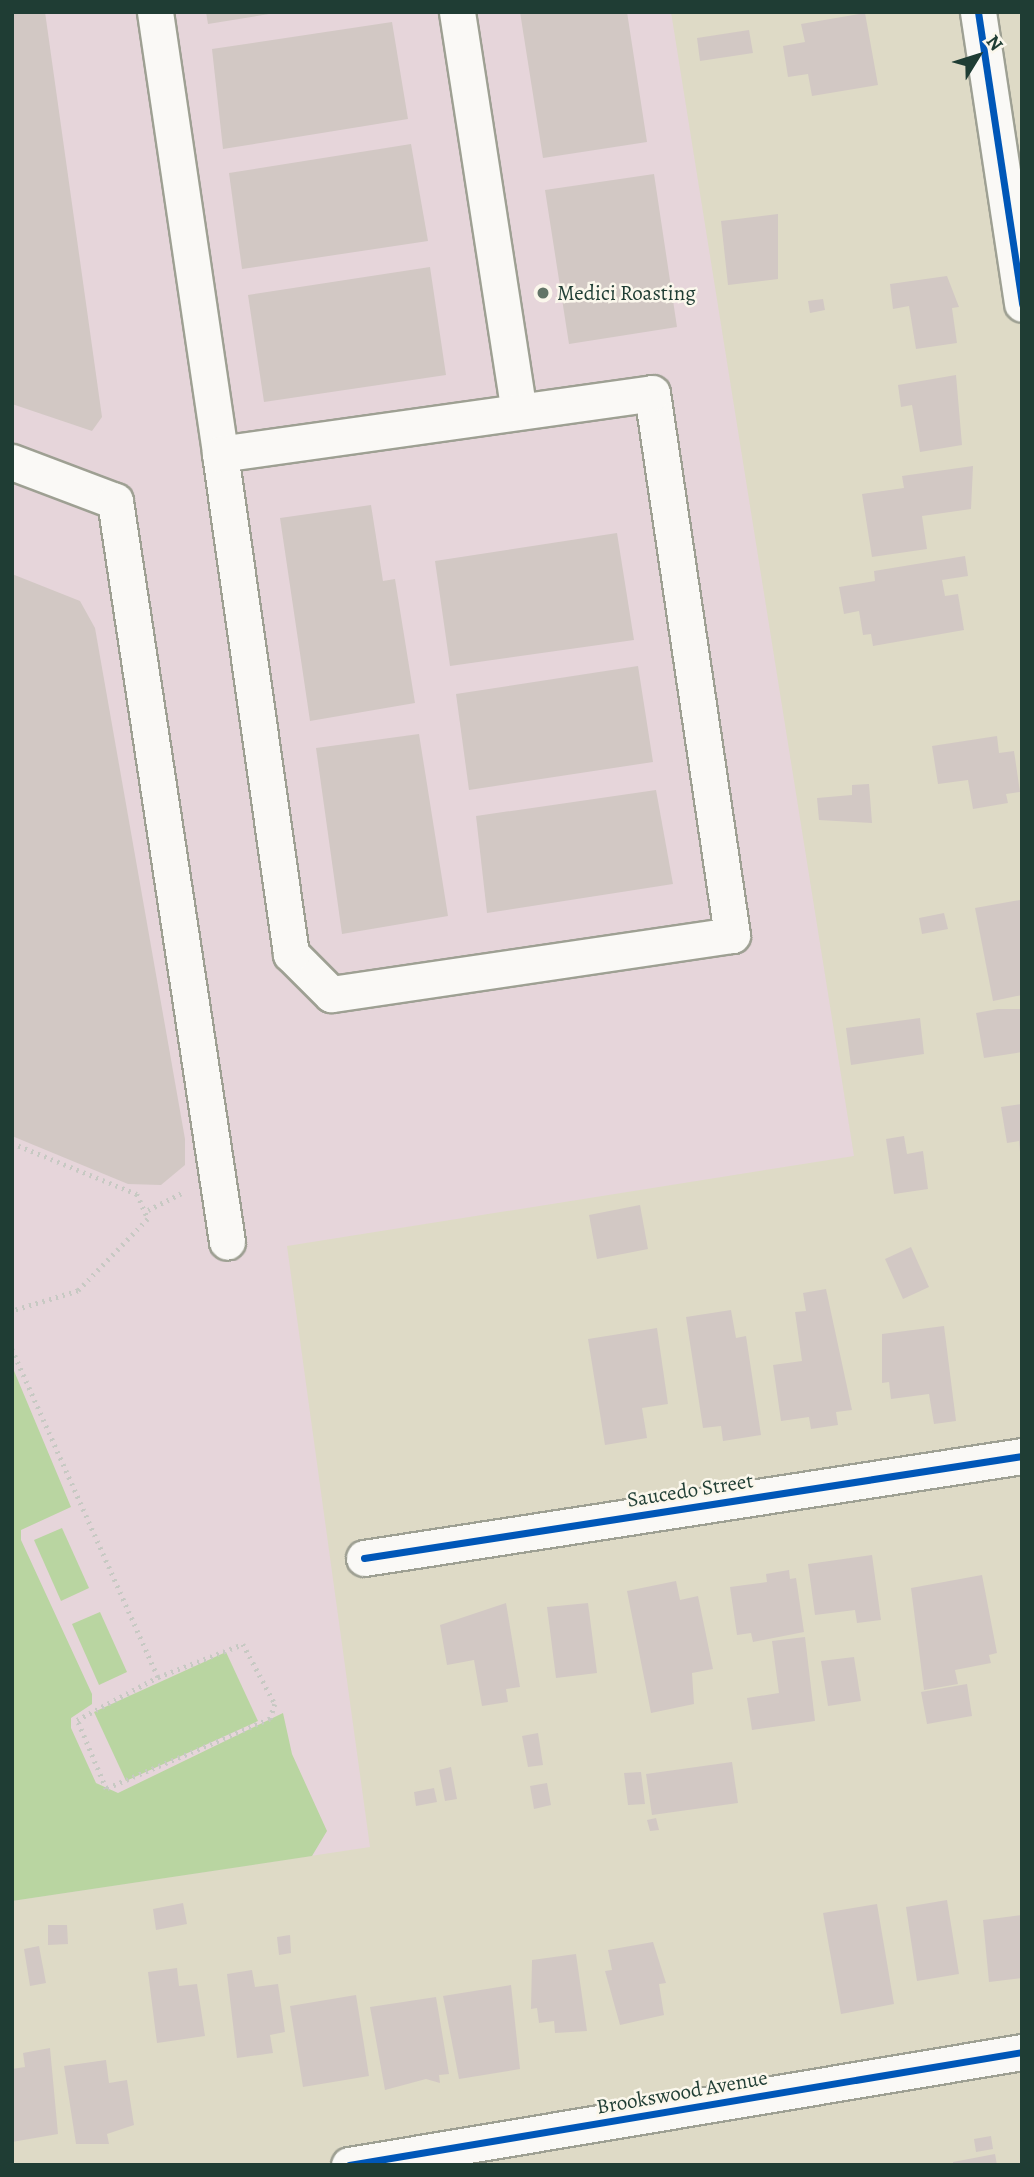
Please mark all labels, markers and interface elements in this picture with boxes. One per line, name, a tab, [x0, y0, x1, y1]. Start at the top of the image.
north arrow	[943, 21, 1013, 91]
text: N	[980, 30, 1009, 57]
place label: Medici Roasting	[557, 280, 696, 306]
marker: Medici Roasting	[535, 285, 551, 301]
street label: Saucedo Street	[625, 1468, 755, 1512]
street label: Brookswood Avenue	[594, 2065, 770, 2119]

